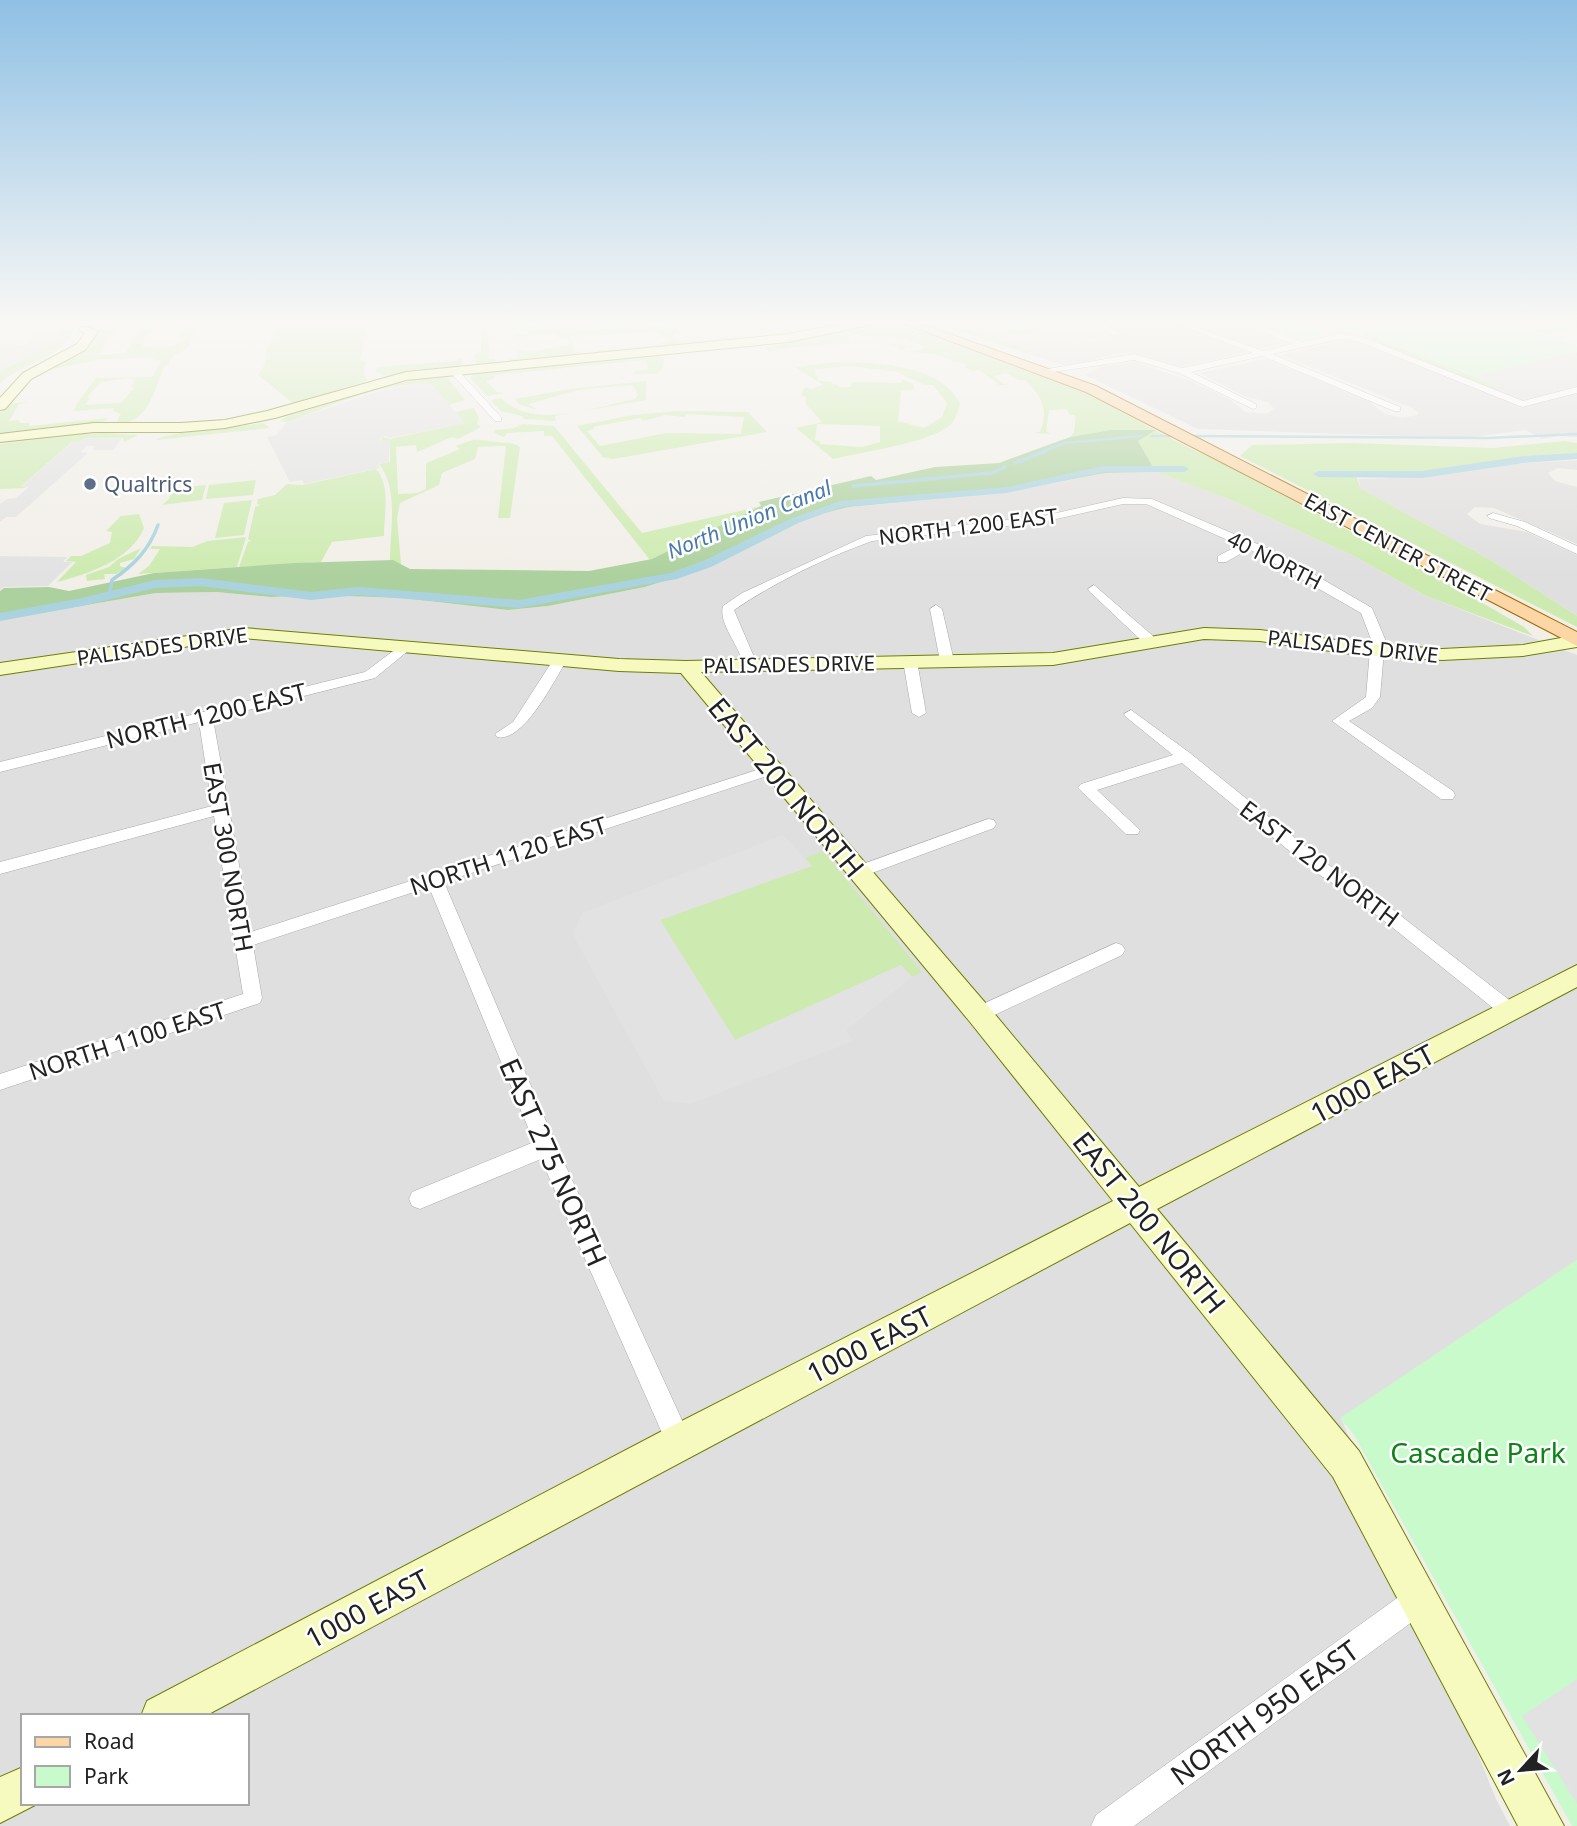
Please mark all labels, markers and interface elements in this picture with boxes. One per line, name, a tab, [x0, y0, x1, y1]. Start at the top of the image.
place label: Qualtrics	[104, 470, 192, 498]
water label: North Union Canal	[663, 473, 836, 565]
marker: Qualtrics	[82, 476, 98, 492]
street label: EAST CENTER STREET	[1300, 486, 1497, 608]
street label: NORTH 1200 EAST	[877, 501, 1059, 551]
street label: 40 NORTH	[1223, 524, 1327, 596]
street label: PALISADES DRIVE	[75, 620, 249, 672]
street label: PALISADES DRIVE	[1266, 623, 1440, 669]
street label: PALISADES DRIVE	[703, 649, 875, 679]
street label: NORTH 1200 EAST	[102, 674, 310, 756]
street label: EAST 200 NORTH	[700, 689, 874, 885]
street label: EAST 300 NORTH	[196, 760, 262, 954]
street label: EAST 120 NORTH	[1233, 792, 1407, 934]
street label: NORTH 1120 EAST	[405, 807, 612, 902]
street label: NORTH 1100 EAST	[24, 992, 231, 1087]
street label: 1000 EAST	[1303, 1034, 1441, 1132]
street label: EAST 275 NORTH	[491, 1052, 617, 1272]
street label: EAST 200 NORTH	[1065, 1123, 1235, 1321]
street label: 1000 EAST	[800, 1296, 938, 1392]
park label: Cascade Park	[1390, 1433, 1566, 1471]
street label: 1000 EAST	[298, 1559, 436, 1657]
street label: NORTH 950 EAST	[1162, 1631, 1366, 1793]
legend	[21, 1714, 248, 1805]
text: Road	[84, 1727, 134, 1755]
north arrow	[1486, 1735, 1556, 1805]
text: Park	[84, 1762, 129, 1790]
text: N	[1491, 1765, 1521, 1790]

